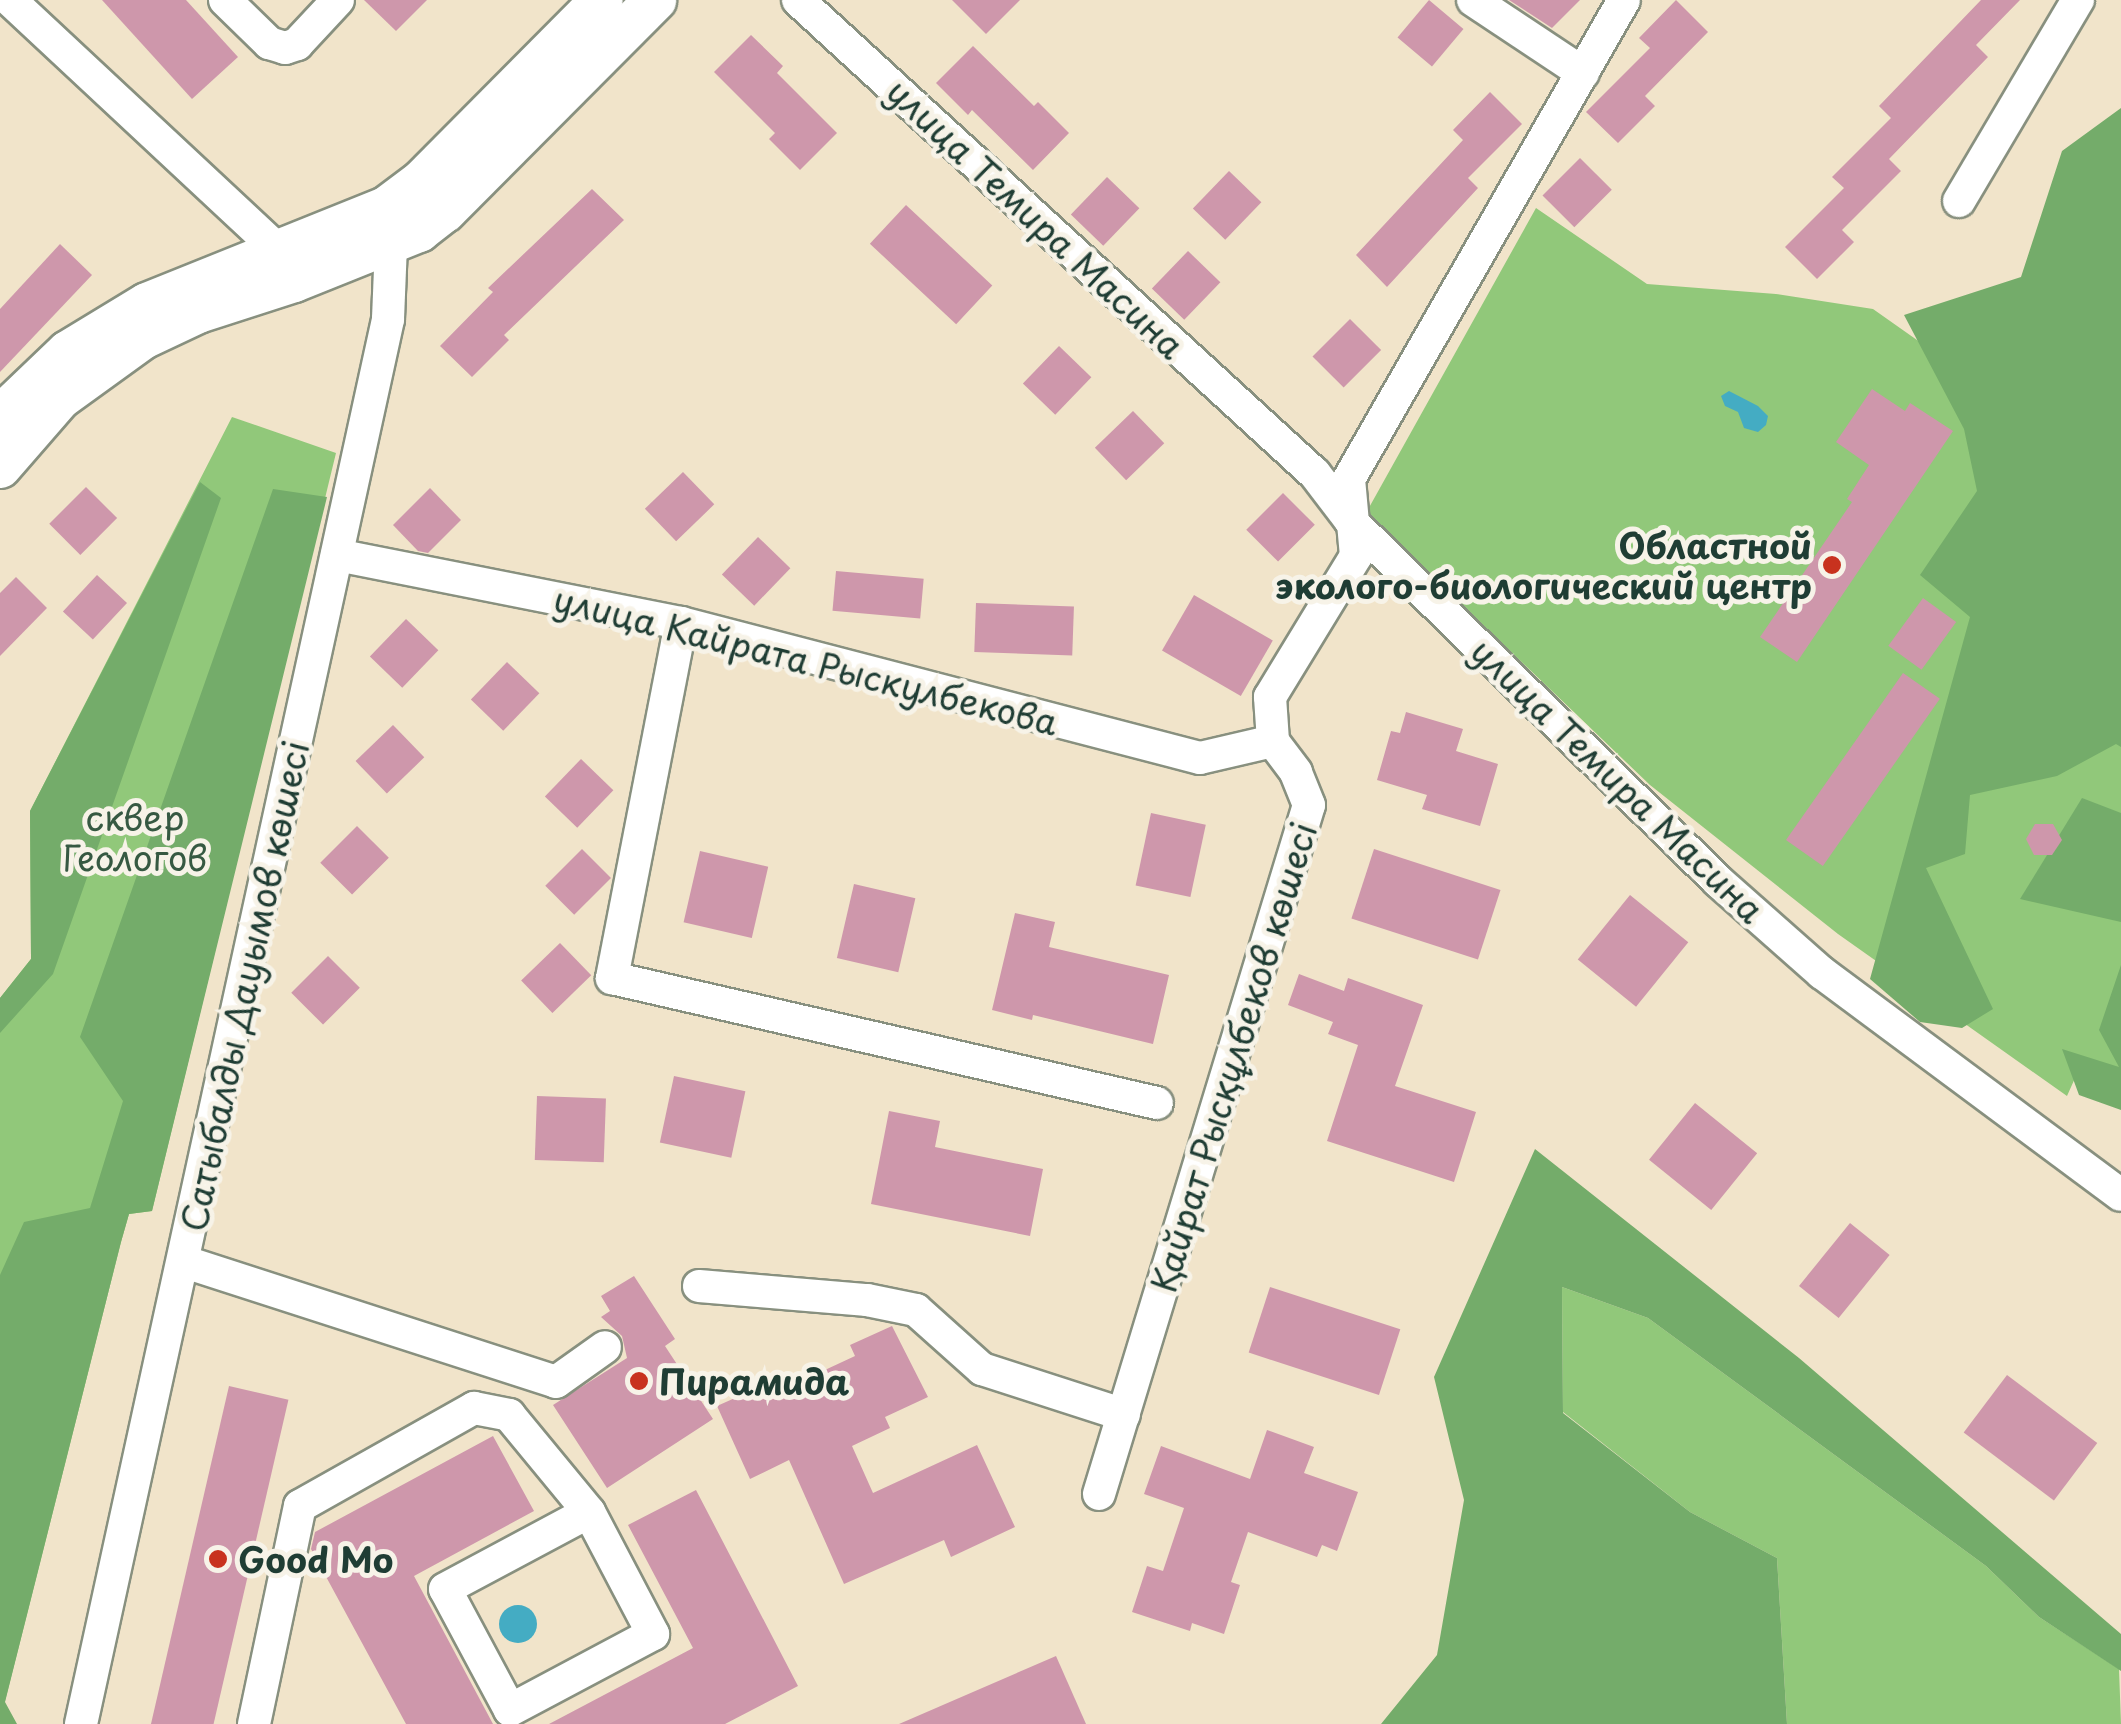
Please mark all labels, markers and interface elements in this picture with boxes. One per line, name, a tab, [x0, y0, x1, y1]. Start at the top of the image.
street label: улица Темира Масина	[878, 68, 1194, 368]
place label: Областной эколого-биологический центр	[1275, 524, 1812, 606]
marker: Областной эколого-биологический центр	[1821, 554, 1843, 576]
street label: улица Кайрата Рыскулбекова	[548, 577, 1064, 743]
street label: улица Темира Масина	[1462, 628, 1774, 932]
street label: Сатыбалды Дауымов көшесі	[171, 737, 317, 1235]
park label: сквер Геологов	[63, 796, 207, 878]
street label: Қайрат Рысқұлбеков көшесі	[1142, 817, 1324, 1297]
place label: Пирамида	[659, 1360, 849, 1402]
marker: Пирамида	[628, 1370, 650, 1392]
place label: Good Mo	[238, 1538, 394, 1580]
marker: Good Mo	[207, 1548, 229, 1570]

